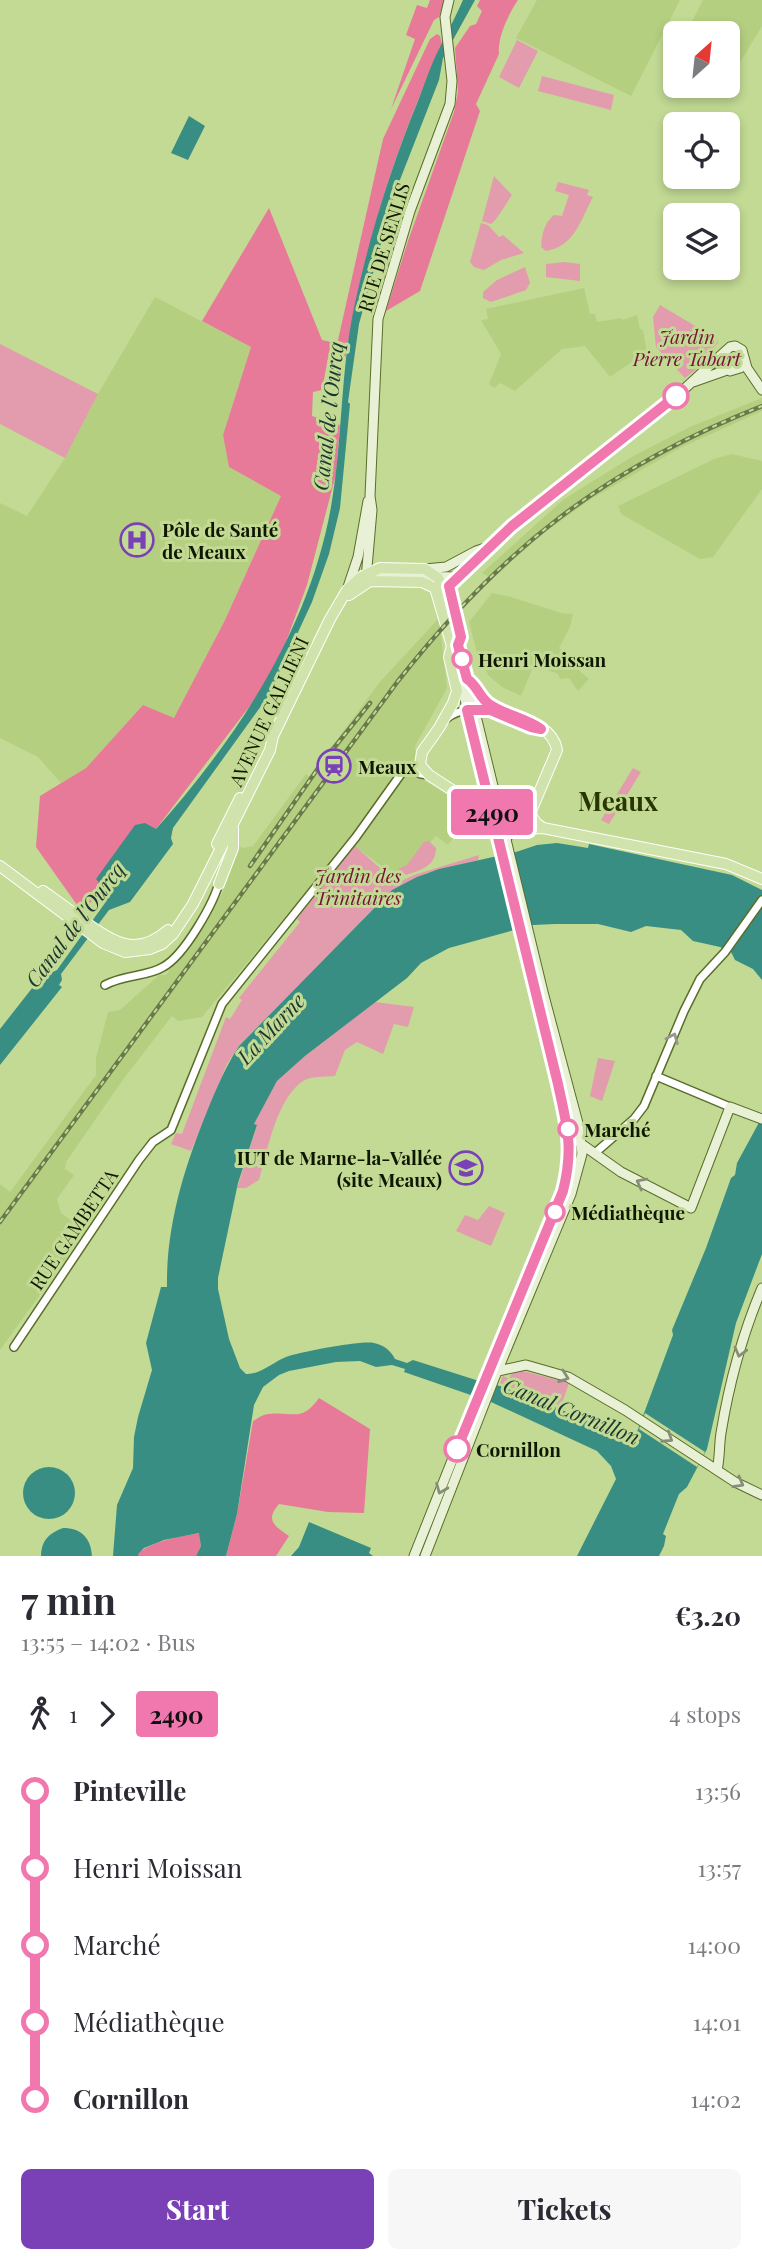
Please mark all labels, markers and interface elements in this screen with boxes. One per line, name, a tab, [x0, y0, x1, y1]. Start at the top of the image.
north arrow	[663, 21, 740, 98]
map controls	[663, 21, 740, 280]
button: locate	[663, 112, 740, 189]
street label: RUE DE SENLIS	[351, 179, 415, 315]
button: layers	[663, 203, 740, 280]
park label: Jardin Pierre Tabart	[632, 323, 743, 371]
water label: Canal de l'Ourcq	[305, 340, 349, 492]
unlabelled marker	[663, 383, 689, 409]
place label: Pôle de Santé de Meaux	[162, 516, 278, 564]
hospital icon: Pôle de Santé de Meaux	[118, 521, 156, 559]
street label: AVENUE GALLIENI	[221, 632, 314, 791]
place label: Henri Moissan	[478, 646, 607, 672]
marker: Henri Moissan	[452, 649, 472, 669]
station icon: Meaux	[315, 747, 353, 785]
place label: Meaux	[358, 753, 417, 779]
district label: Meaux	[578, 783, 658, 818]
line badge: 2490	[443, 789, 541, 835]
text: 2490	[465, 796, 519, 828]
water label: Canal de l'Ourcq	[18, 856, 130, 992]
park label: Jardin des Trinitaires	[315, 862, 401, 910]
water label: La Marne	[229, 986, 310, 1070]
one-way arrow	[664, 1032, 678, 1044]
place label: Marché	[584, 1116, 651, 1142]
marker: Marché	[558, 1119, 578, 1139]
place label: IUT de Marne-la-Vallée (site Meaux)	[237, 1144, 442, 1192]
school or university icon: IUT de Marne-la-Vallée (site Meaux)	[447, 1149, 485, 1187]
street label: RUE GAMBETTA	[23, 1162, 124, 1295]
one-way arrow	[636, 1178, 649, 1191]
place label: Médiathèque	[571, 1199, 685, 1225]
marker: Médiathèque	[545, 1202, 565, 1222]
one-way arrow	[734, 1346, 749, 1358]
one-way arrow	[557, 1368, 569, 1382]
water label: Canal Cornillon	[500, 1371, 644, 1449]
one-way arrow	[660, 1430, 673, 1443]
marker: Cornillon	[444, 1436, 470, 1462]
place label: Cornillon	[476, 1438, 561, 1460]
one-way arrow	[732, 1475, 745, 1488]
one-way arrow	[435, 1483, 449, 1495]
text: 7 min	[21, 1574, 116, 1625]
text: €3.20	[675, 1598, 741, 1633]
text: 13:55 – 14:02 · Bus	[21, 1626, 195, 1657]
icon: walk	[21, 1695, 59, 1733]
icon: forward	[88, 1695, 126, 1733]
text: 1	[69, 1698, 78, 1729]
text: 2490	[150, 1698, 204, 1730]
text: 4 stops	[669, 1698, 741, 1729]
text: Pinteville	[73, 1773, 186, 1808]
text: 13:56	[695, 1775, 741, 1806]
text: Henri Moissan	[73, 1850, 242, 1885]
text: 13:57	[698, 1852, 741, 1883]
text: Marché	[73, 1927, 161, 1962]
text: 14:00	[687, 1929, 741, 1960]
text: Médiathèque	[73, 2004, 225, 2039]
text: 14:01	[693, 2006, 741, 2037]
text: Cornillon	[73, 2081, 189, 2116]
text: 14:02	[690, 2083, 741, 2114]
button: Start	[21, 2169, 374, 2249]
button: Tickets	[388, 2169, 741, 2249]

